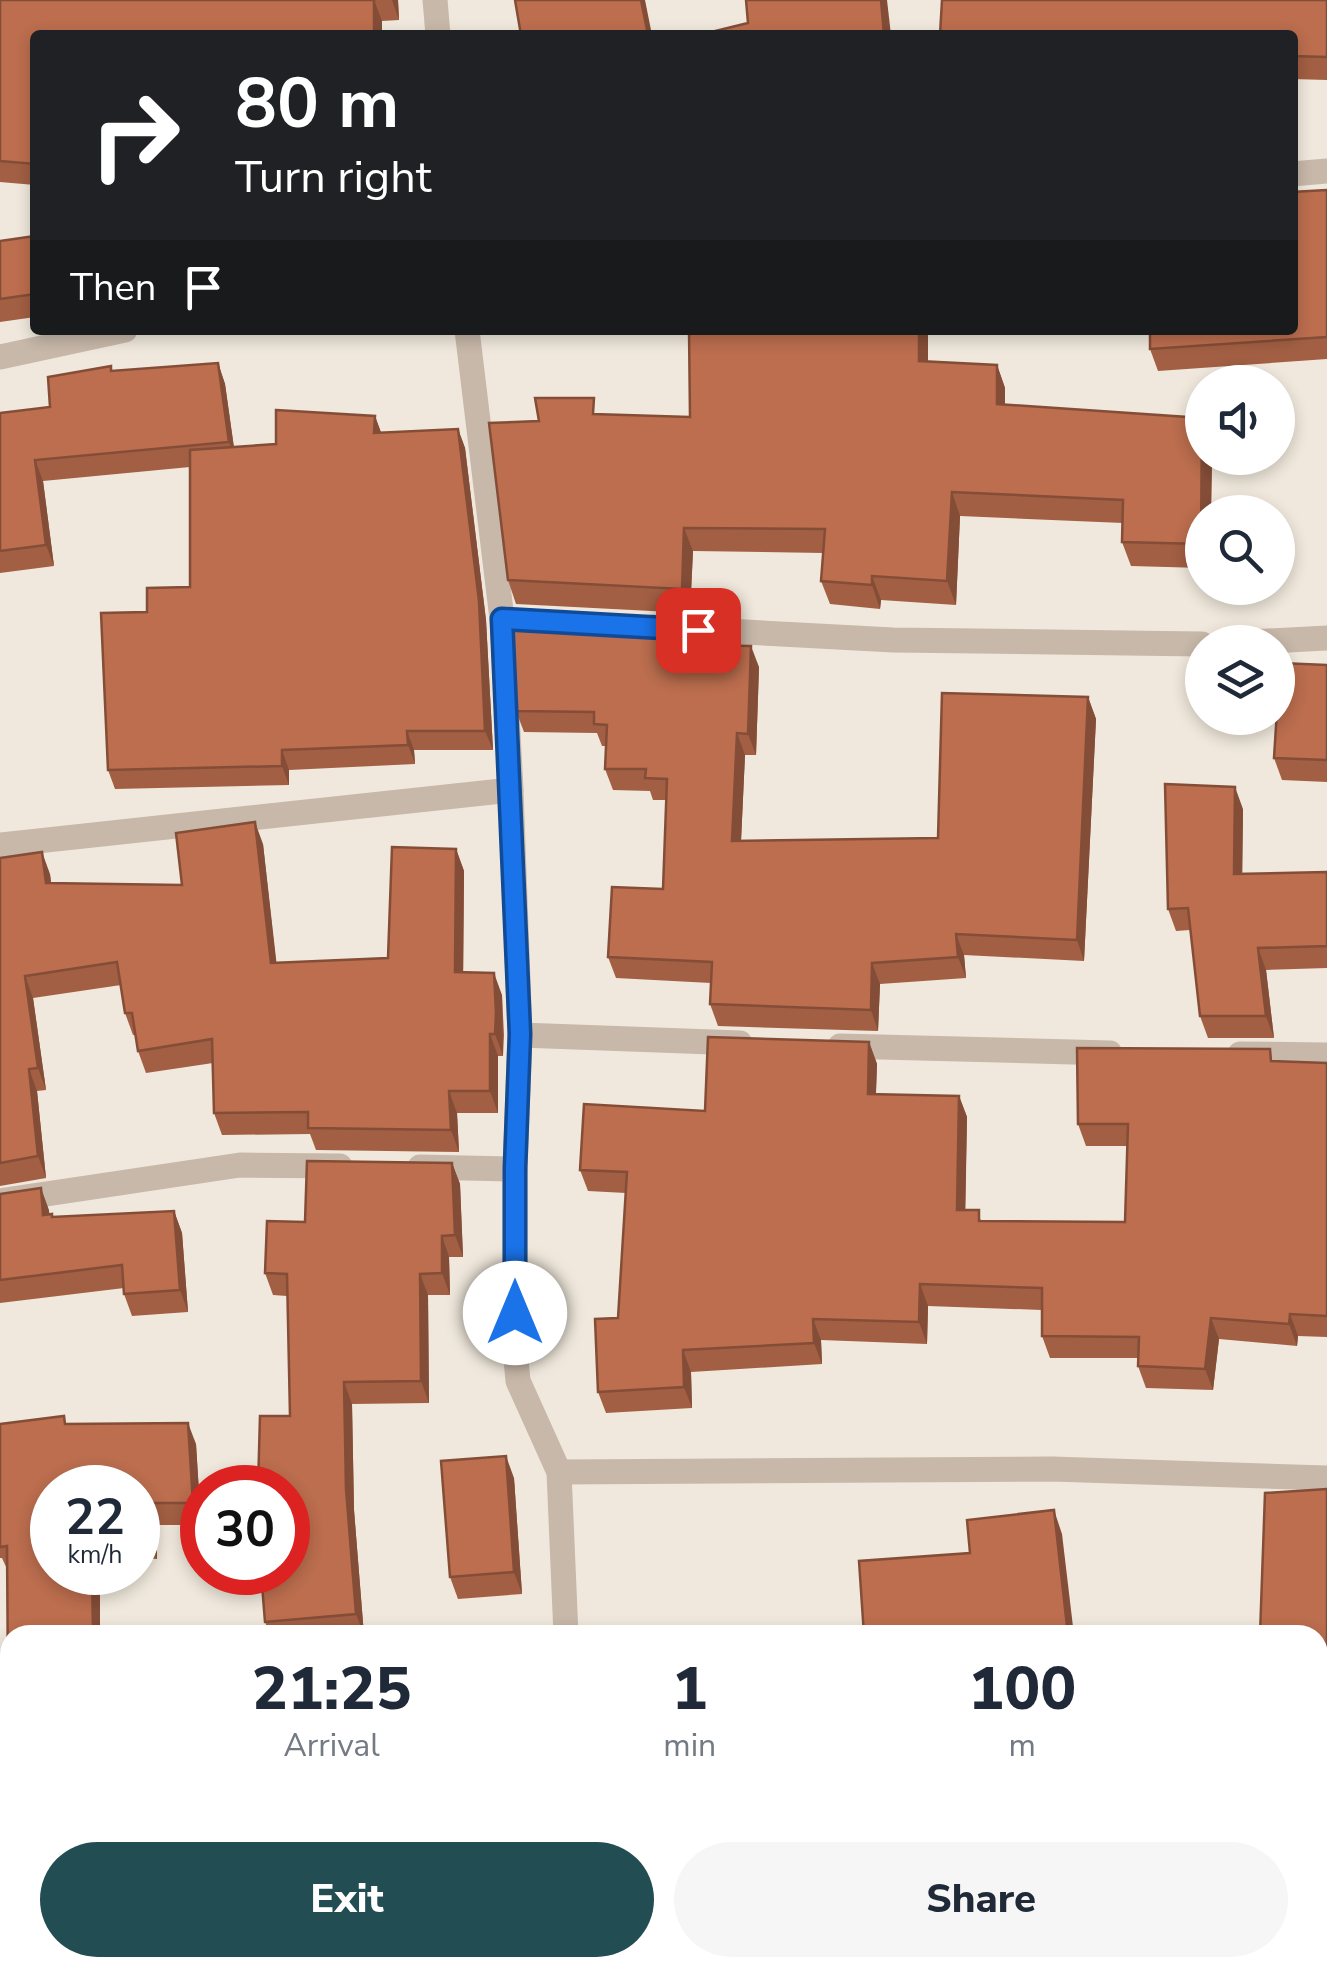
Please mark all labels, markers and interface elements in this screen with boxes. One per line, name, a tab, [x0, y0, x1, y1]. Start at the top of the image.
text: 80 m	[235, 56, 399, 152]
icon: right	[70, 70, 200, 200]
text: Turn right	[235, 147, 432, 208]
icon: arrive	[176, 260, 231, 315]
text: Then	[70, 262, 156, 313]
map controls	[1185, 365, 1295, 735]
button: sound	[1185, 365, 1295, 475]
button: search	[1185, 495, 1295, 605]
pin	[656, 588, 741, 673]
icon: arrive	[671, 603, 726, 658]
button: layers	[1185, 625, 1295, 735]
position arrow	[463, 1261, 567, 1365]
speed limit sign: 30	[180, 1465, 310, 1595]
text: 22	[65, 1483, 125, 1552]
text: km/h	[67, 1538, 123, 1572]
text: 21:25	[252, 1648, 411, 1730]
text: 1	[672, 1648, 708, 1730]
text: 100	[968, 1648, 1076, 1730]
text: Arrival	[284, 1724, 380, 1767]
text: min	[663, 1724, 716, 1767]
text: m	[1008, 1724, 1036, 1767]
button: Exit	[40, 1842, 654, 1957]
button: Share	[674, 1842, 1288, 1957]

